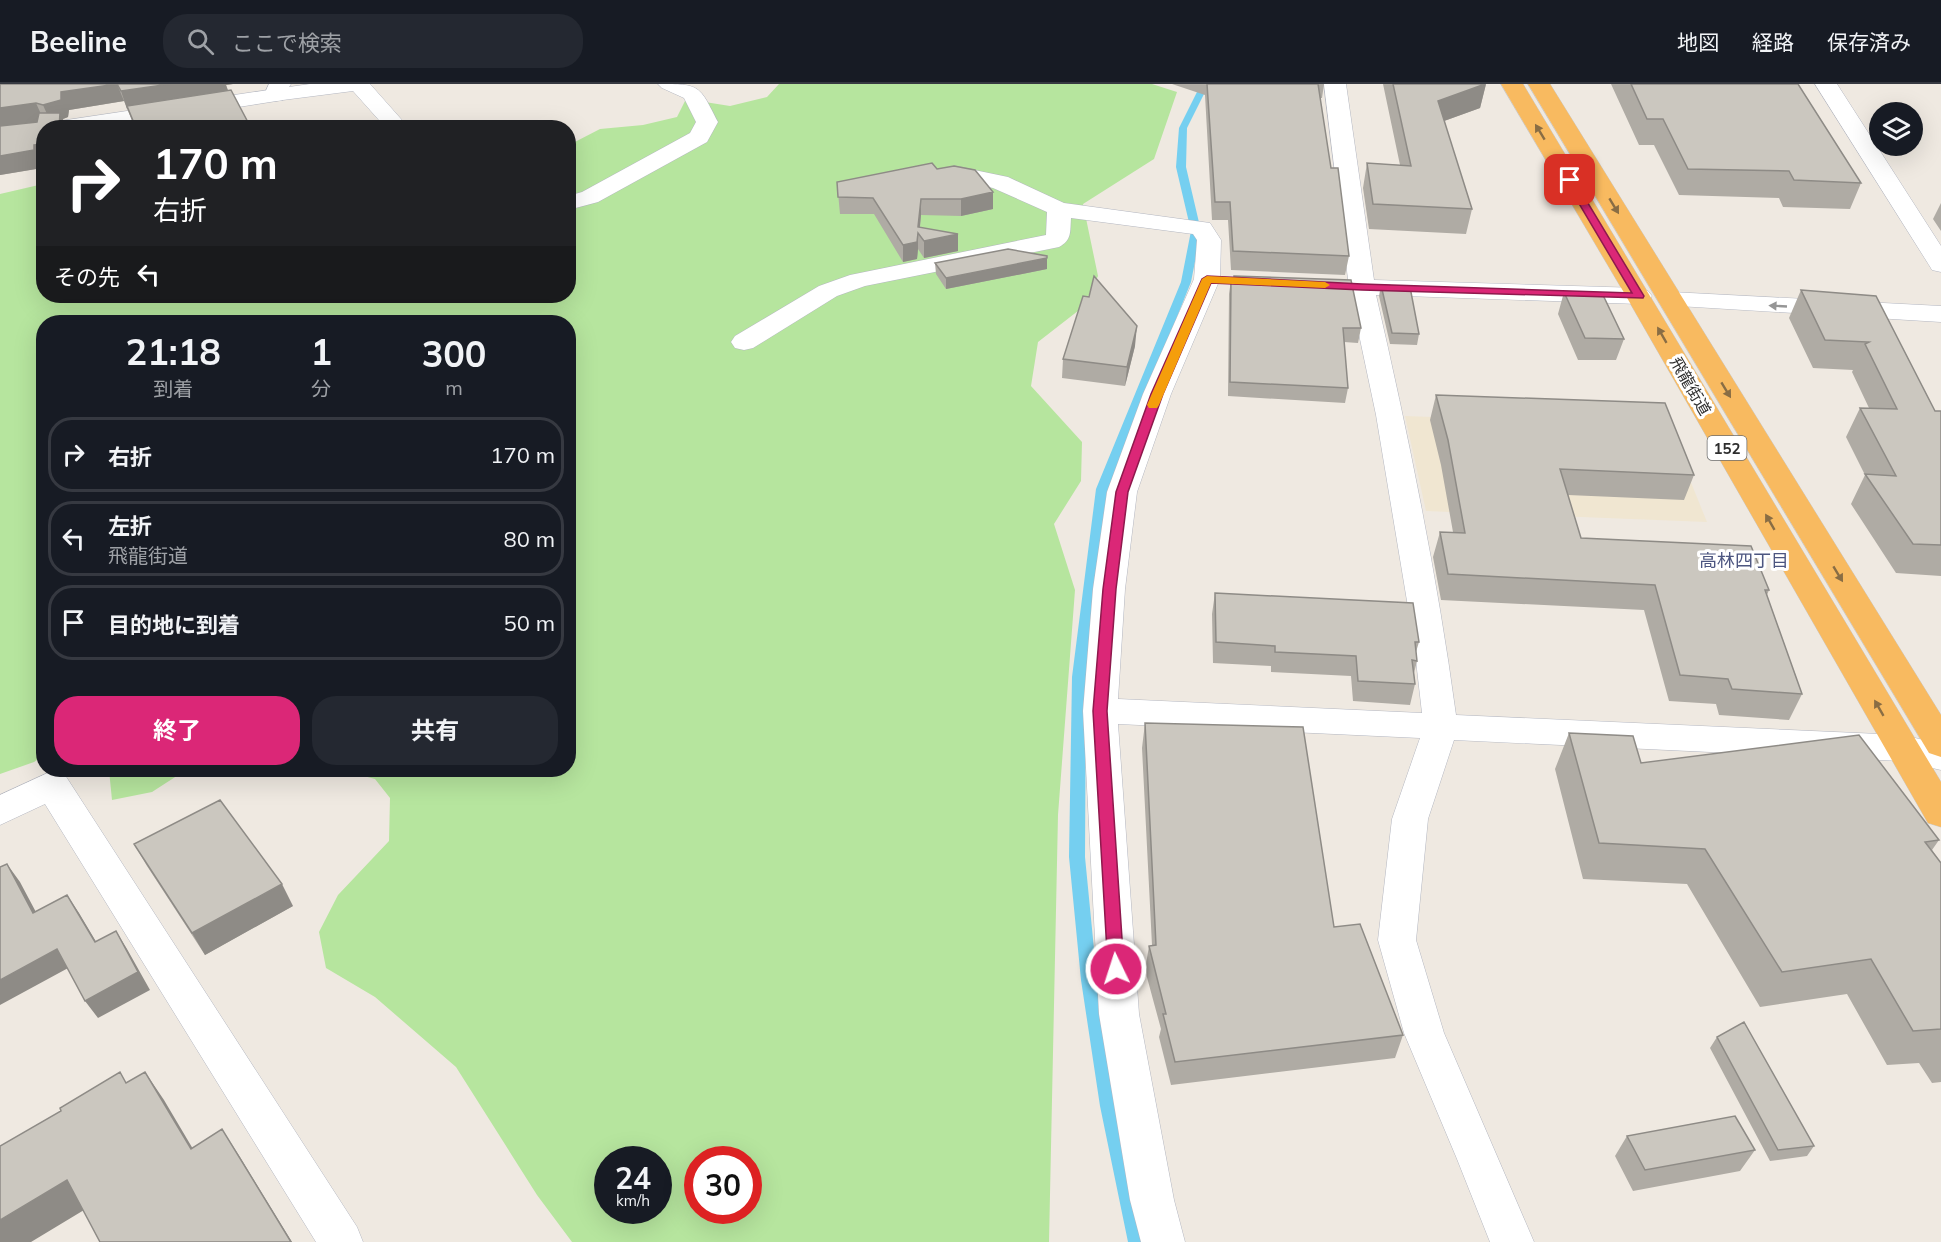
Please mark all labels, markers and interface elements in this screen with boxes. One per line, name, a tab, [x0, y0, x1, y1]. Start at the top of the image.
search box	[163, 14, 583, 68]
text: Beeline	[30, 24, 127, 59]
icon: search	[184, 25, 217, 58]
text: ここで検索	[232, 29, 342, 57]
text: 地図	[1677, 29, 1719, 55]
text: 経路	[1752, 29, 1794, 55]
text: 保存済み	[1827, 29, 1911, 55]
map controls	[1869, 102, 1923, 156]
button: layers	[1869, 102, 1923, 156]
one-way arrow	[1535, 124, 1546, 140]
text: 170 m	[153, 137, 278, 190]
icon: right	[54, 144, 132, 222]
pin	[1544, 154, 1595, 205]
icon: arrive	[1553, 163, 1586, 196]
text: 右折	[153, 193, 207, 227]
one-way arrow	[1608, 198, 1619, 214]
icon: left	[132, 258, 165, 291]
text: その先	[54, 263, 120, 291]
one-way arrow	[1768, 301, 1787, 310]
one-way arrow	[1656, 327, 1667, 343]
text: 21:18	[126, 329, 221, 374]
text: 1	[310, 329, 332, 374]
text: 300	[422, 331, 486, 376]
street label: 飛龍街道	[1666, 353, 1716, 419]
text: m	[445, 375, 463, 400]
text: 到着	[153, 376, 193, 401]
text: 分	[311, 376, 331, 401]
one-way arrow	[1721, 382, 1732, 398]
road number: 152	[1708, 436, 1746, 460]
icon: right	[57, 438, 90, 471]
text: 170 m	[490, 441, 555, 469]
text: 右折	[108, 443, 152, 471]
text: 左折	[108, 512, 152, 540]
one-way arrow	[1765, 514, 1776, 530]
icon: left	[57, 522, 90, 555]
text: 80 m	[504, 525, 555, 553]
text: 飛龍街道	[108, 543, 188, 568]
district label: 高林四丁目	[1699, 549, 1789, 572]
one-way arrow	[1833, 566, 1844, 583]
icon: arrive	[57, 606, 90, 639]
text: 50 m	[504, 609, 555, 637]
text: 目的地に到着	[108, 611, 240, 639]
button: 終了	[54, 696, 300, 765]
button: 共有	[312, 696, 558, 765]
one-way arrow	[1874, 700, 1885, 716]
position arrow	[1084, 937, 1148, 1001]
speed limit sign: 30	[684, 1146, 762, 1224]
text: 24	[615, 1159, 651, 1197]
text: km/h	[616, 1191, 650, 1210]

